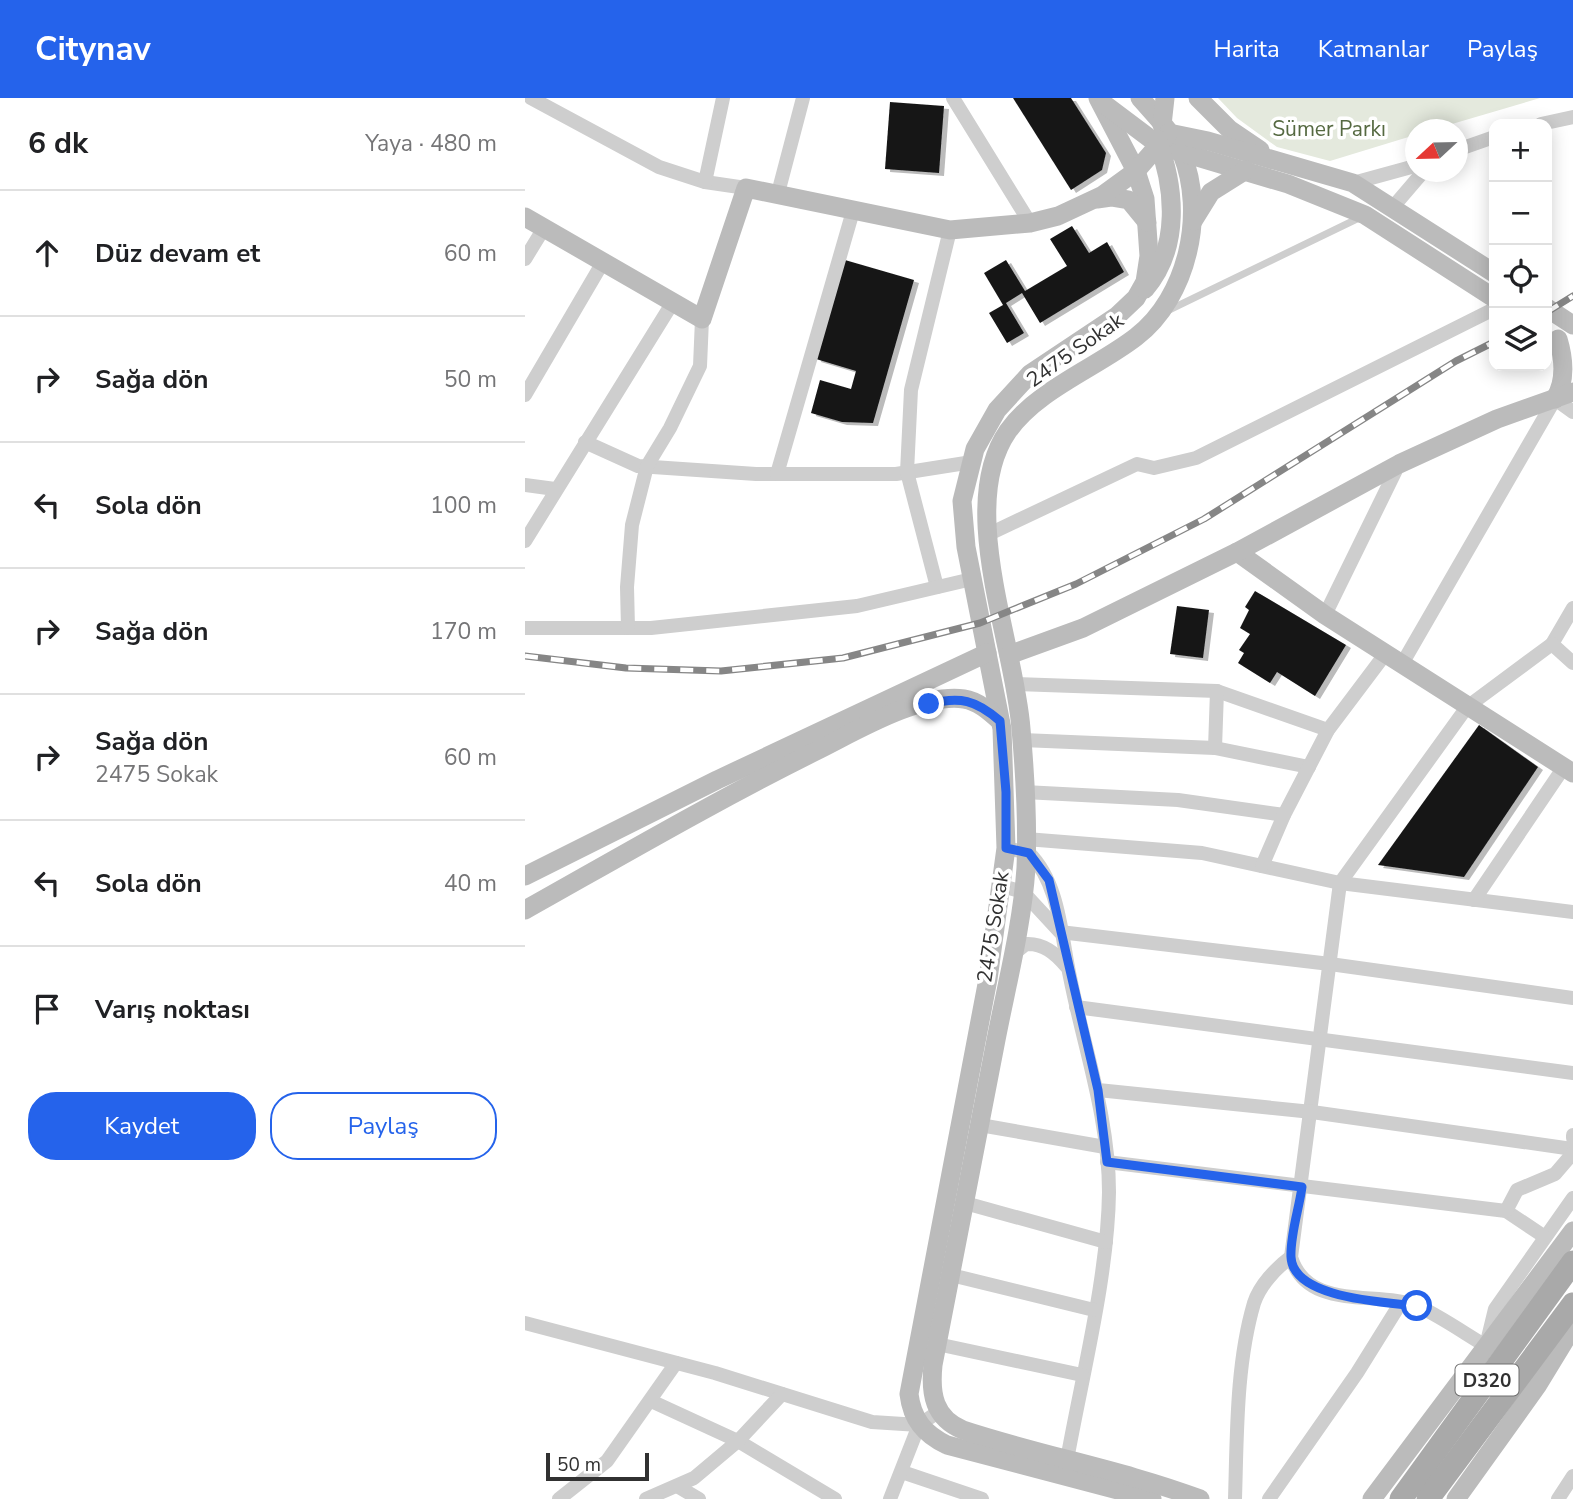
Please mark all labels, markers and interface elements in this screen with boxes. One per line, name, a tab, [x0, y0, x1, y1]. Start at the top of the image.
text: Citynav	[35, 27, 151, 72]
text: Harita	[1213, 33, 1280, 65]
text: Katmanlar	[1318, 33, 1429, 65]
text: Paylaş	[1467, 33, 1538, 65]
park label: Sümer Parkı	[1272, 115, 1386, 143]
north arrow	[1405, 119, 1468, 182]
map controls	[1489, 119, 1552, 371]
button: +	[1489, 119, 1552, 182]
text: 6 dk	[28, 123, 88, 164]
text: Yaya · 480 m	[365, 128, 497, 159]
button: −	[1489, 182, 1552, 245]
icon: ahead	[28, 234, 66, 272]
text: Düz devam et	[95, 236, 260, 271]
text: 60 m	[444, 238, 497, 269]
button: locate	[1489, 245, 1552, 308]
street label: 2475 Sokak	[1021, 306, 1129, 394]
button: layers	[1489, 308, 1552, 371]
icon: right	[28, 360, 66, 398]
text: Sağa dön	[95, 362, 208, 397]
text: 50 m	[444, 364, 497, 395]
icon: left	[28, 486, 66, 524]
text: Sola dön	[95, 488, 202, 523]
text: 100 m	[430, 490, 497, 521]
icon: right	[28, 612, 66, 650]
text: Sağa dön	[95, 614, 208, 649]
text: 170 m	[430, 616, 497, 647]
route end	[913, 688, 944, 719]
text: Sağa dön	[95, 724, 208, 759]
icon: right	[28, 738, 66, 776]
text: 60 m	[444, 742, 497, 773]
text: 2475 Sokak	[95, 759, 218, 790]
icon: left	[28, 864, 66, 902]
text: Sola dön	[95, 866, 202, 901]
text: 40 m	[444, 868, 497, 899]
street label: 2475 Sokak	[970, 869, 1016, 985]
icon: arrive	[28, 990, 66, 1028]
text: Varış noktası	[95, 992, 250, 1027]
button: Kaydet	[28, 1092, 256, 1160]
button: Paylaş	[270, 1092, 497, 1160]
route start	[1401, 1290, 1432, 1321]
road number: D320	[1455, 1364, 1518, 1396]
scale bar	[546, 1450, 649, 1482]
text: 50 m	[557, 1452, 601, 1478]

